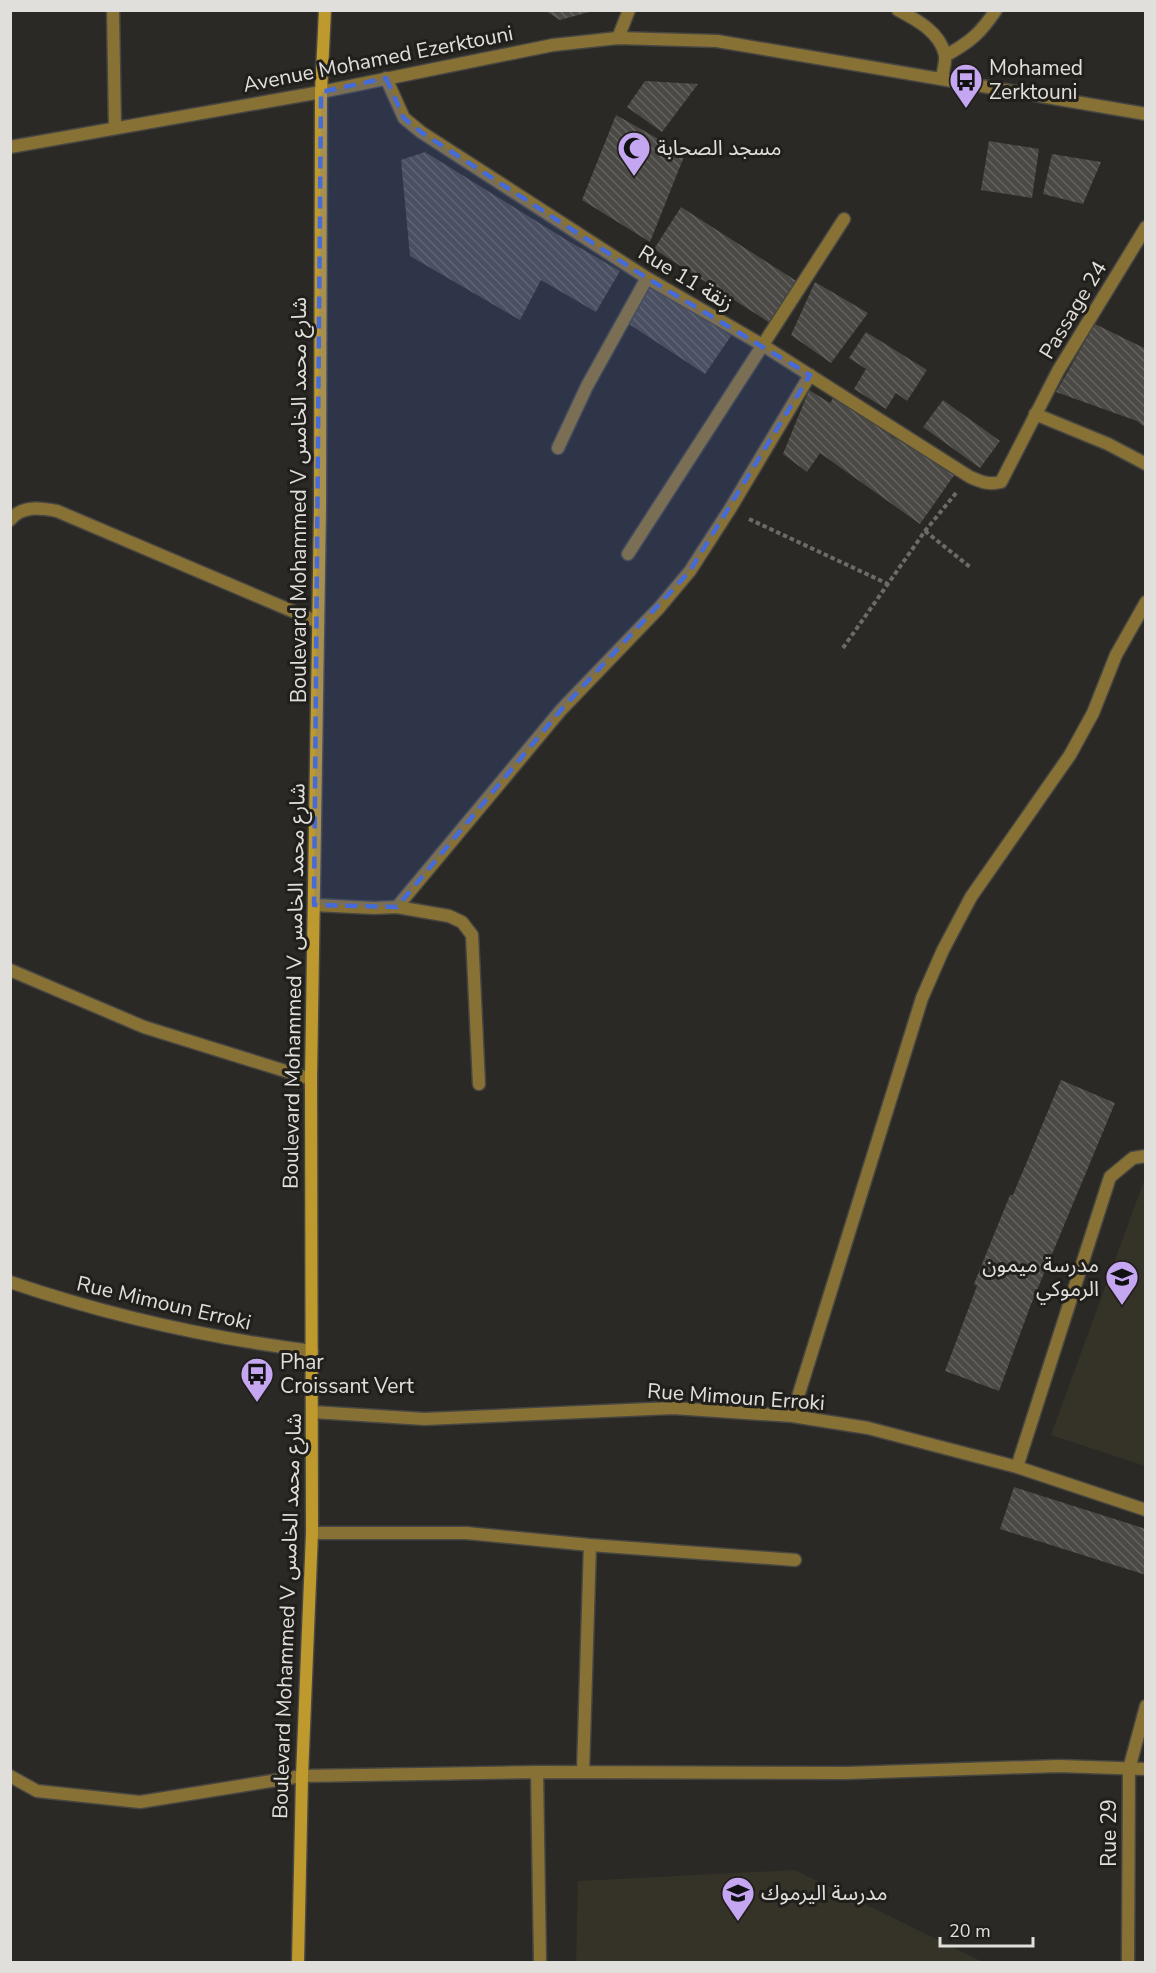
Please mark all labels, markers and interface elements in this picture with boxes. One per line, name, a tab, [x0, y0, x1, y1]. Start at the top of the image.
street label: Avenue Mohamed Ezerktouni	[241, 19, 515, 99]
place label: Mohamed Zerktouni	[989, 54, 1083, 106]
bus stop icon: Mohamed Zerktouni	[948, 62, 984, 109]
mosque icon: مسجد الصحابة	[616, 130, 652, 177]
place label: مسجد الصحابة	[657, 134, 782, 162]
street label: Rue 11 زنقة	[633, 239, 739, 317]
street label: Passage 24	[1033, 256, 1113, 364]
street label: Boulevard Mohammed V شارع محمد الخامس	[285, 297, 314, 703]
street label: Boulevard Mohammed V شارع محمد الخامس	[276, 783, 313, 1189]
place label: مدرسة ميمون الرموكي	[982, 1251, 1099, 1305]
school or university icon: مدرسة ميمون الرموكي	[1104, 1259, 1140, 1306]
street label: Rue Mimoun Erroki	[74, 1269, 254, 1337]
place label: Phar Croissant Vert	[280, 1348, 415, 1400]
bus stop icon: Phar Croissant Vert	[239, 1356, 275, 1403]
street label: Rue Mimoun Erroki	[646, 1377, 826, 1417]
street label: Boulevard Mohammed V شارع محمد الخامس	[266, 1413, 309, 1819]
street label: Rue 29	[1095, 1799, 1123, 1867]
school or university icon: مدرسة اليرموك	[720, 1875, 756, 1922]
place label: مدرسة اليرموك	[761, 1879, 888, 1907]
scale bar	[940, 1910, 1033, 1948]
text: 20 m	[949, 1919, 991, 1943]

